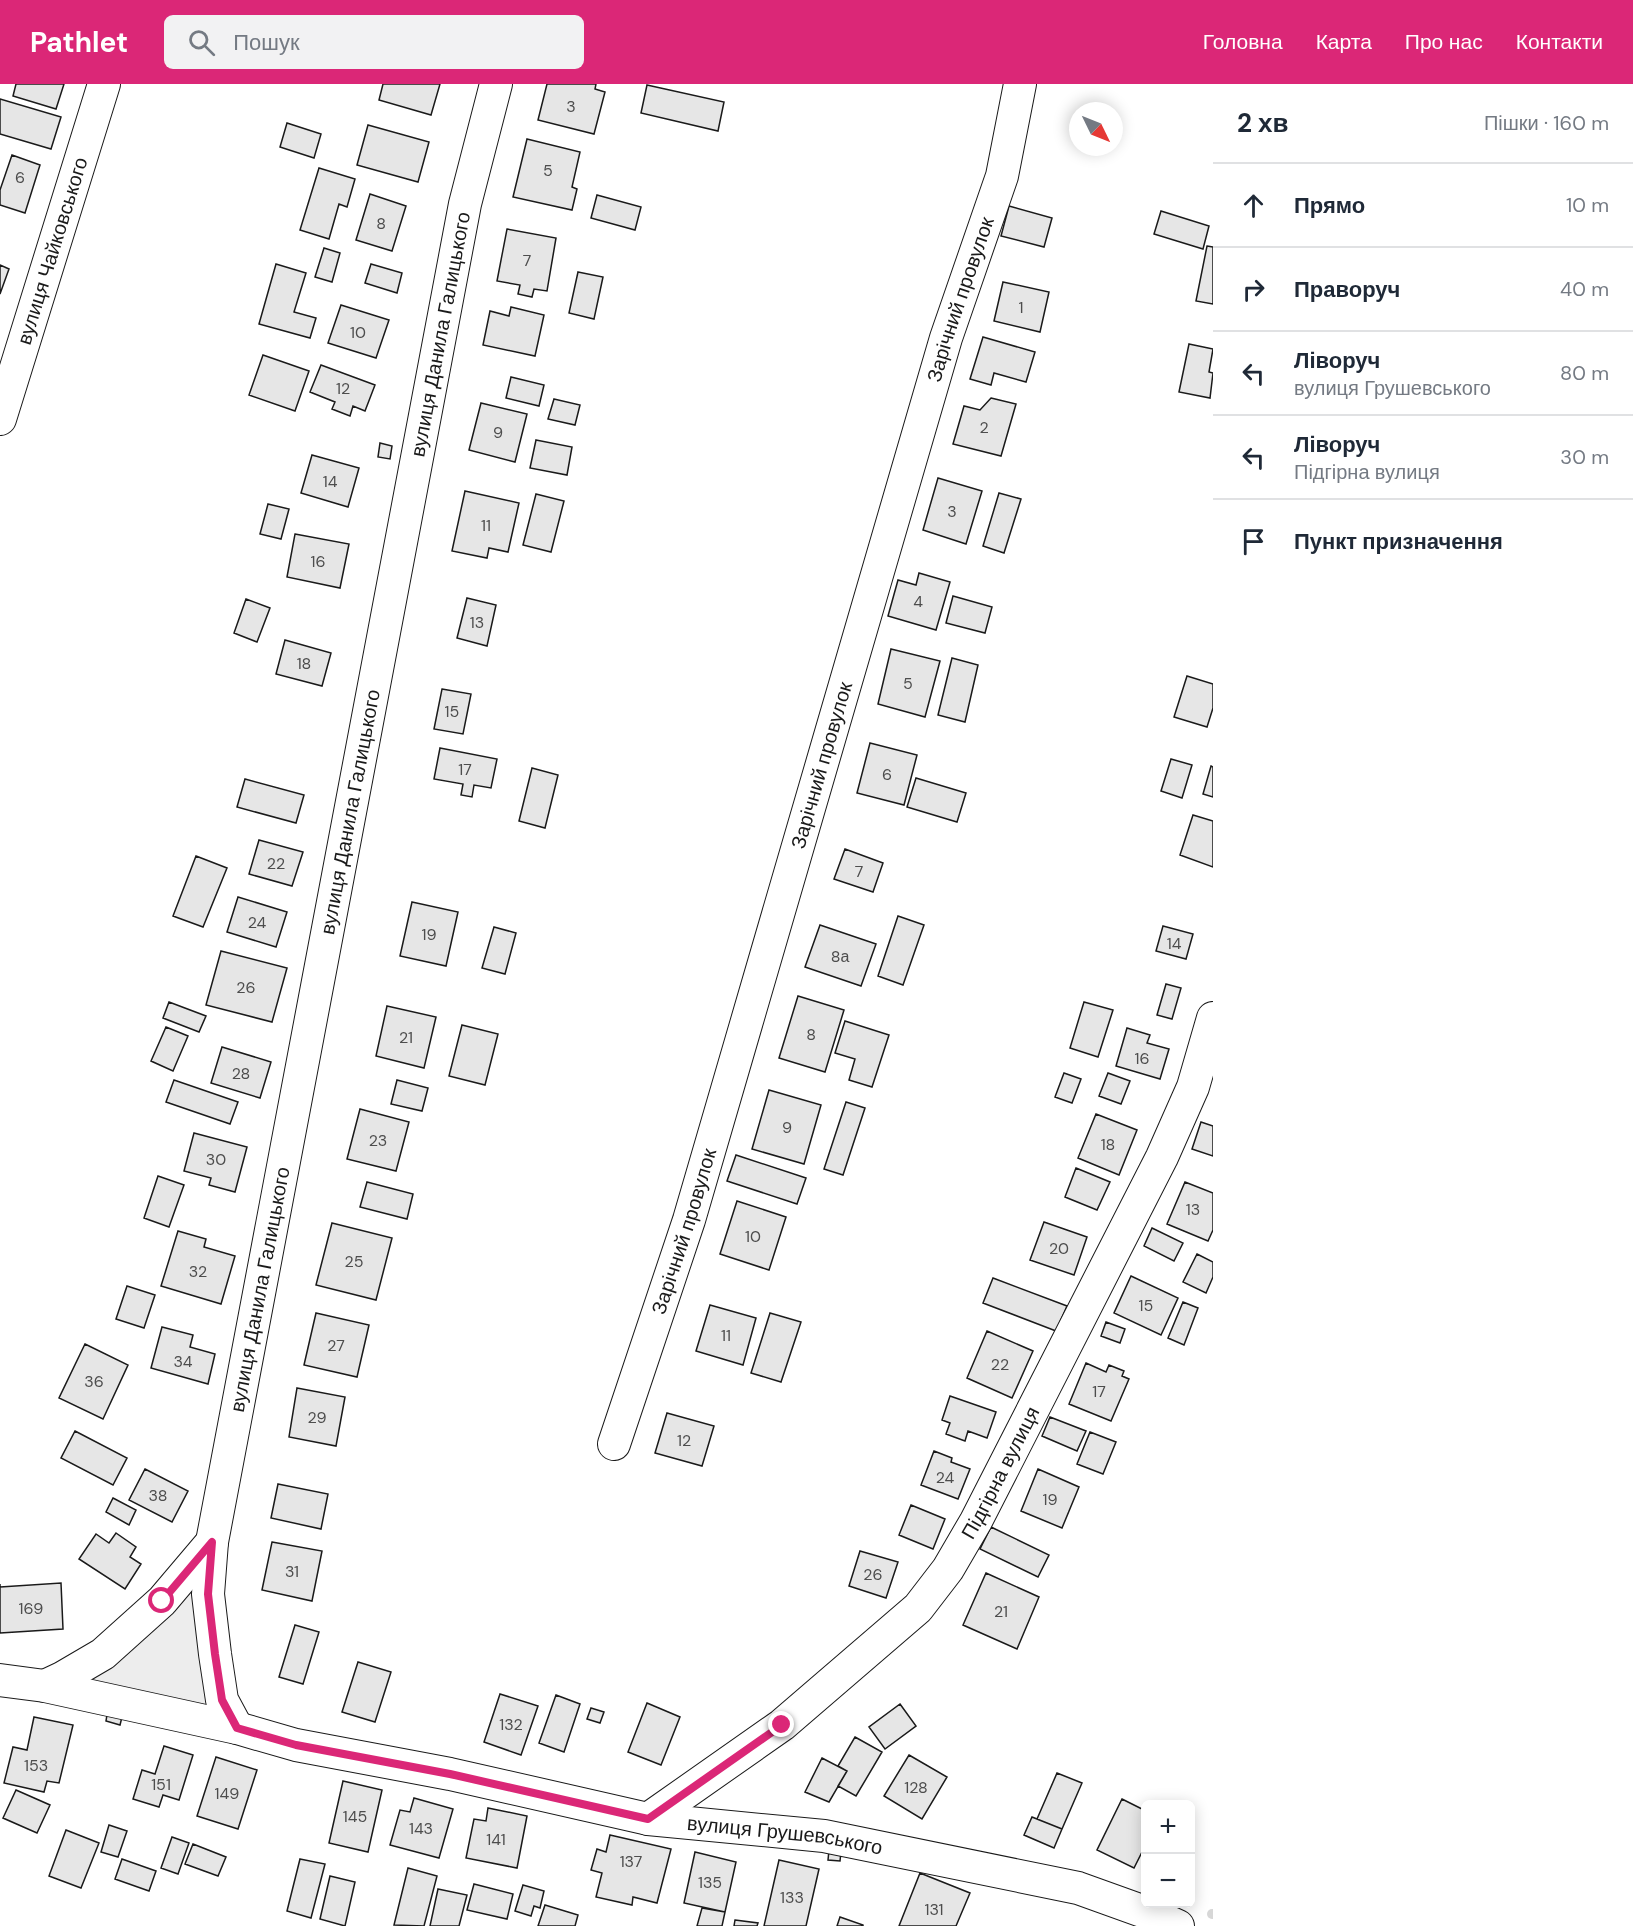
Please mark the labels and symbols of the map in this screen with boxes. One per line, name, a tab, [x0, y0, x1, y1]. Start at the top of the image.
house number: 3	[566, 96, 576, 117]
north arrow	[1069, 102, 1123, 156]
street label: вулиця Чайковського	[11, 154, 93, 348]
house number: 5	[543, 160, 553, 181]
house number: 6	[15, 167, 25, 188]
street label: вулиця Данила Галицького	[404, 210, 476, 459]
house number: 8	[376, 213, 386, 234]
street label: Зарічний провулок	[921, 213, 1000, 385]
house number: 7	[523, 250, 531, 271]
house number: 1	[1019, 297, 1024, 318]
house number: 10	[350, 322, 366, 343]
house number: 12	[336, 378, 350, 399]
house number: 2	[979, 417, 989, 438]
house number: 9	[493, 422, 503, 443]
house number: 14	[323, 471, 338, 492]
house number: 3	[947, 501, 957, 522]
house number: 11	[481, 515, 491, 536]
house number: 16	[310, 551, 326, 572]
house number: 4	[913, 591, 923, 612]
house number: 13	[470, 612, 484, 633]
house number: 18	[297, 653, 311, 674]
house number: 5	[903, 673, 913, 694]
street label: Зарічний провулок	[785, 678, 858, 852]
street label: вулиця Данила Галицького	[314, 687, 386, 937]
house number: 15	[445, 701, 459, 722]
house number: 17	[458, 759, 472, 780]
house number: 6	[882, 764, 892, 785]
house number: 22	[267, 853, 285, 874]
house number: 7	[855, 861, 863, 882]
house number: 24	[248, 912, 267, 933]
house number: 19	[421, 924, 437, 945]
house number: 14	[1167, 933, 1182, 954]
house number: 8а	[831, 946, 849, 967]
house number: 26	[236, 977, 256, 998]
house number: 8	[806, 1024, 816, 1045]
house number: 21	[399, 1027, 413, 1048]
house number: 16	[1134, 1048, 1150, 1069]
house number: 28	[232, 1063, 250, 1084]
house number: 9	[782, 1117, 792, 1138]
house number: 23	[369, 1130, 387, 1151]
house number: 18	[1101, 1134, 1115, 1155]
street label: Зарічний провулок	[645, 1145, 722, 1318]
house number: 30	[206, 1149, 226, 1170]
street label: вулиця Данила Галицького	[224, 1165, 296, 1414]
house number: 13	[1186, 1199, 1200, 1220]
house number: 10	[745, 1226, 761, 1247]
house number: 20	[1049, 1238, 1069, 1259]
house number: 25	[345, 1251, 363, 1272]
house number: 32	[189, 1261, 207, 1282]
house number: 15	[1139, 1295, 1153, 1316]
house number: 11	[721, 1325, 731, 1346]
house number: 27	[327, 1335, 345, 1356]
house number: 34	[173, 1351, 193, 1372]
house number: 22	[991, 1354, 1009, 1375]
house number: 36	[84, 1371, 104, 1392]
house number: 17	[1092, 1381, 1106, 1402]
street label: Підгірна вулиця	[955, 1402, 1045, 1544]
house number: 29	[307, 1407, 327, 1428]
house number: 12	[677, 1430, 691, 1451]
house number: 24	[936, 1467, 955, 1488]
house number: 38	[148, 1485, 168, 1506]
house number: 19	[1042, 1489, 1058, 1510]
house number: 31	[285, 1561, 299, 1582]
house number: 26	[863, 1564, 883, 1585]
route start	[148, 1587, 174, 1613]
house number: 169	[19, 1598, 43, 1619]
house number: 21	[994, 1601, 1008, 1622]
route end	[768, 1711, 794, 1737]
house number: 132	[499, 1714, 523, 1735]
house number: 153	[24, 1755, 48, 1776]
house number: 151	[151, 1774, 171, 1795]
house number: 128	[904, 1777, 928, 1798]
house number: 149	[215, 1783, 239, 1804]
house number: 145	[343, 1806, 367, 1827]
street label: вулиця Грушевського	[686, 1810, 885, 1861]
house number: 143	[409, 1818, 433, 1839]
house number: 141	[486, 1829, 506, 1850]
house number: 137	[620, 1851, 642, 1872]
house number: 135	[698, 1872, 722, 1893]
house number: 133	[780, 1887, 804, 1908]
house number: 131	[924, 1899, 944, 1920]

